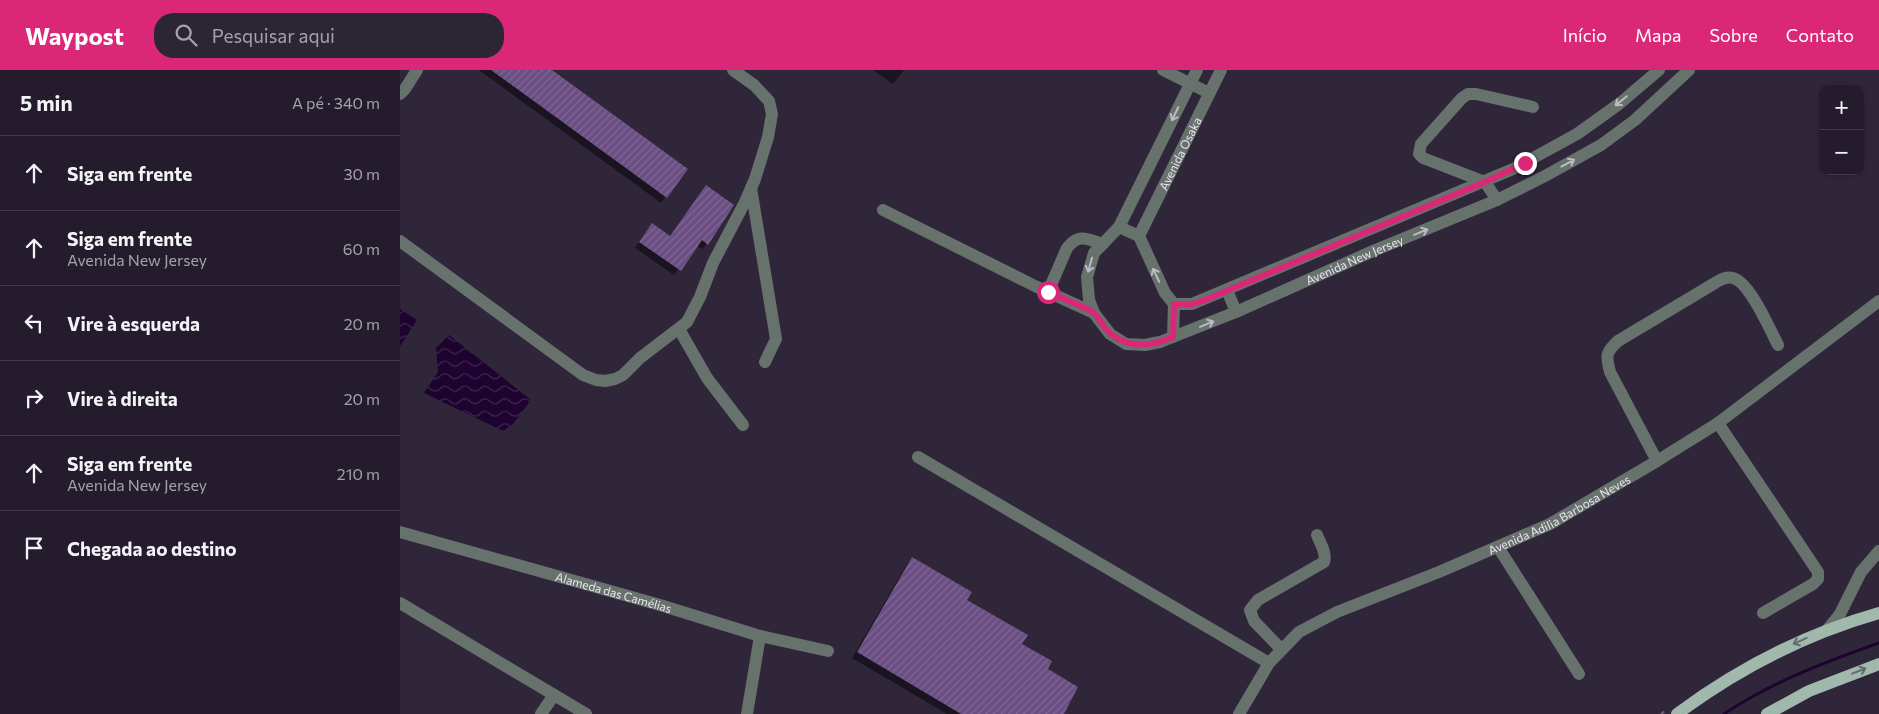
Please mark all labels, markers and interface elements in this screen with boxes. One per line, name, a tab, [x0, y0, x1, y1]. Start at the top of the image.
search box	[154, 13, 504, 58]
text: Waypost	[25, 21, 124, 50]
icon: search	[172, 21, 200, 49]
text: Pesquisar aqui	[212, 24, 335, 47]
text: Início	[1563, 24, 1607, 46]
text: Mapa	[1635, 24, 1681, 46]
text: Sobre	[1709, 24, 1758, 46]
text: Contato	[1786, 24, 1854, 46]
map controls	[1819, 85, 1864, 175]
button: +	[1819, 85, 1864, 130]
text: 5 min	[20, 90, 73, 115]
text: A pé · 340 m	[292, 93, 380, 112]
one-way arrow	[1615, 96, 1628, 107]
one-way arrow	[1170, 106, 1179, 121]
street label: Avenida Osaka	[1156, 115, 1204, 192]
button: −	[1819, 130, 1864, 175]
route end	[1514, 152, 1537, 175]
one-way arrow	[1561, 158, 1575, 168]
icon: ahead	[20, 159, 48, 187]
text: Siga em frente	[67, 162, 192, 185]
text: 30 m	[343, 164, 380, 183]
one-way arrow	[1413, 226, 1428, 236]
text: Siga em frente	[67, 227, 192, 250]
street label: Avenida New Jersey	[1303, 232, 1405, 287]
icon: ahead	[20, 234, 48, 262]
text: 60 m	[343, 239, 380, 258]
text: Avenida New Jersey	[67, 250, 207, 269]
one-way arrow	[1085, 257, 1095, 273]
one-way arrow	[1151, 268, 1161, 283]
route start	[1037, 281, 1060, 304]
icon: left	[20, 309, 48, 337]
text: Vire à esquerda	[67, 312, 200, 335]
text: 20 m	[344, 314, 380, 333]
one-way arrow	[1199, 318, 1214, 328]
icon: right	[20, 384, 48, 412]
text: Vire à direita	[67, 387, 178, 410]
text: 20 m	[344, 389, 380, 408]
text: Siga em frente	[67, 452, 192, 475]
icon: ahead	[20, 459, 48, 487]
text: 210 m	[337, 464, 380, 483]
street label: Avenida Adilia Barbosa Neves	[1486, 472, 1632, 557]
text: Avenida New Jersey	[67, 475, 207, 494]
icon: arrive	[20, 534, 48, 562]
text: Chegada ao destino	[67, 537, 237, 560]
street label: Alameda das Camélias	[554, 569, 674, 615]
one-way arrow	[1793, 636, 1808, 646]
one-way arrow	[1851, 666, 1866, 675]

